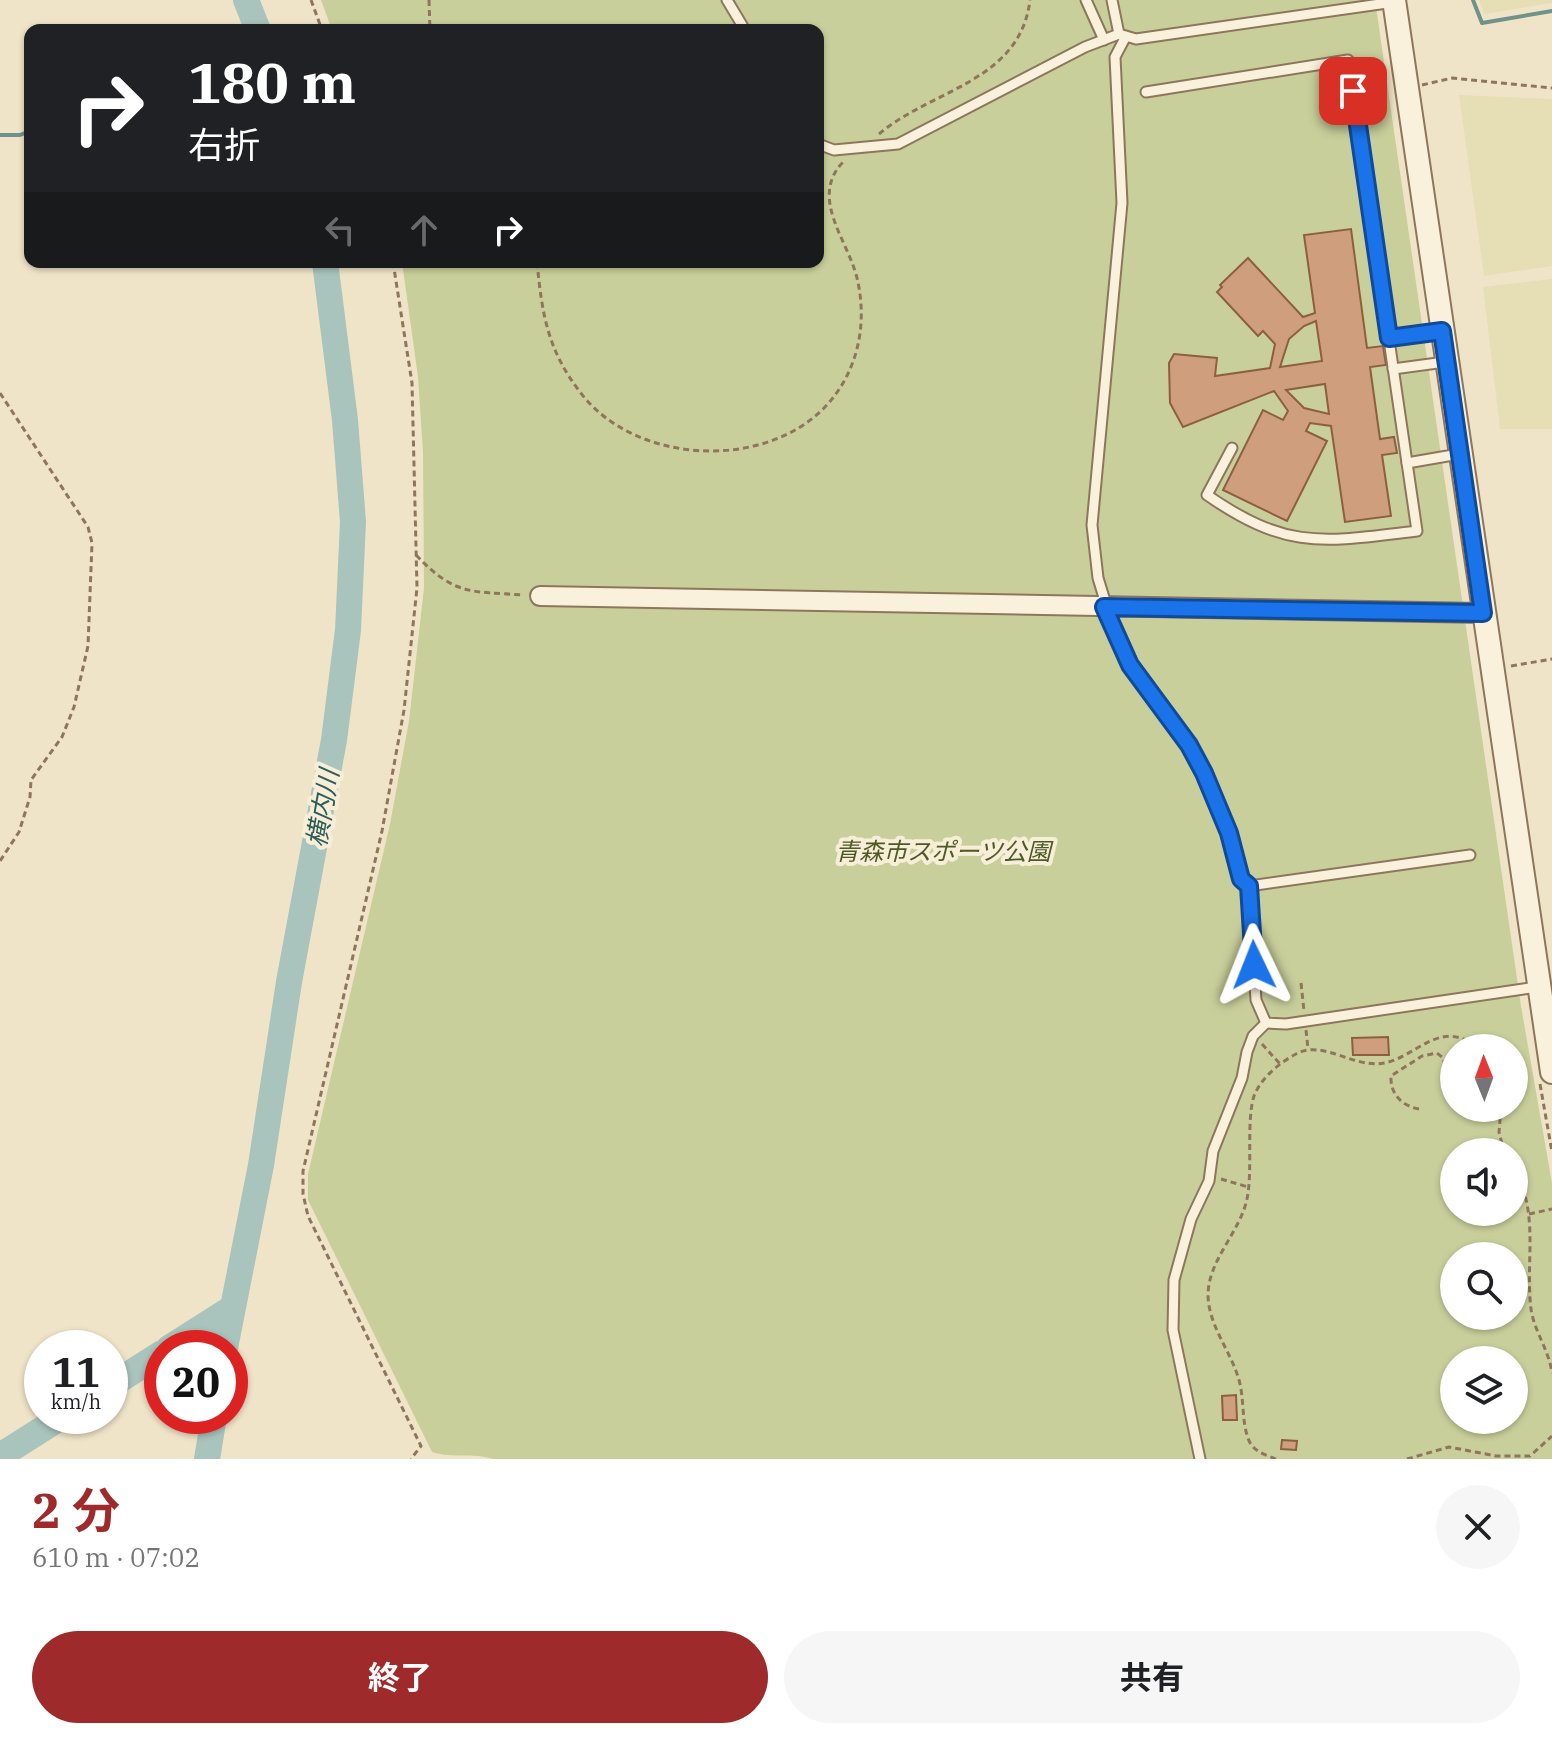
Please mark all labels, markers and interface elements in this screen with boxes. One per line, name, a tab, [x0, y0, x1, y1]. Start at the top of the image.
text: 180 m	[188, 46, 356, 118]
icon: right	[56, 56, 160, 160]
pin	[1319, 57, 1387, 125]
icon: arrive	[1331, 69, 1375, 113]
text: 右折	[188, 121, 260, 168]
icon: left	[318, 208, 362, 252]
icon: ahead	[402, 208, 446, 252]
icon: right	[486, 208, 530, 252]
water label: 横内川	[298, 764, 346, 849]
park label: 青森市スポーツ公園	[835, 835, 1054, 867]
position arrow	[1212, 923, 1296, 1007]
north arrow	[1440, 1034, 1528, 1122]
map controls	[1440, 1034, 1528, 1434]
button: sound	[1440, 1138, 1528, 1226]
button: search	[1440, 1242, 1528, 1330]
speed limit sign: 20	[144, 1330, 248, 1434]
text: 11	[52, 1346, 100, 1398]
button: layers	[1440, 1346, 1528, 1434]
text: km/h	[51, 1388, 101, 1415]
text: 2 分	[32, 1479, 120, 1541]
button: close	[1436, 1485, 1520, 1569]
text: 610 m · 07:02	[32, 1540, 200, 1574]
button: 終了	[32, 1631, 768, 1723]
button: 共有	[784, 1631, 1520, 1723]

